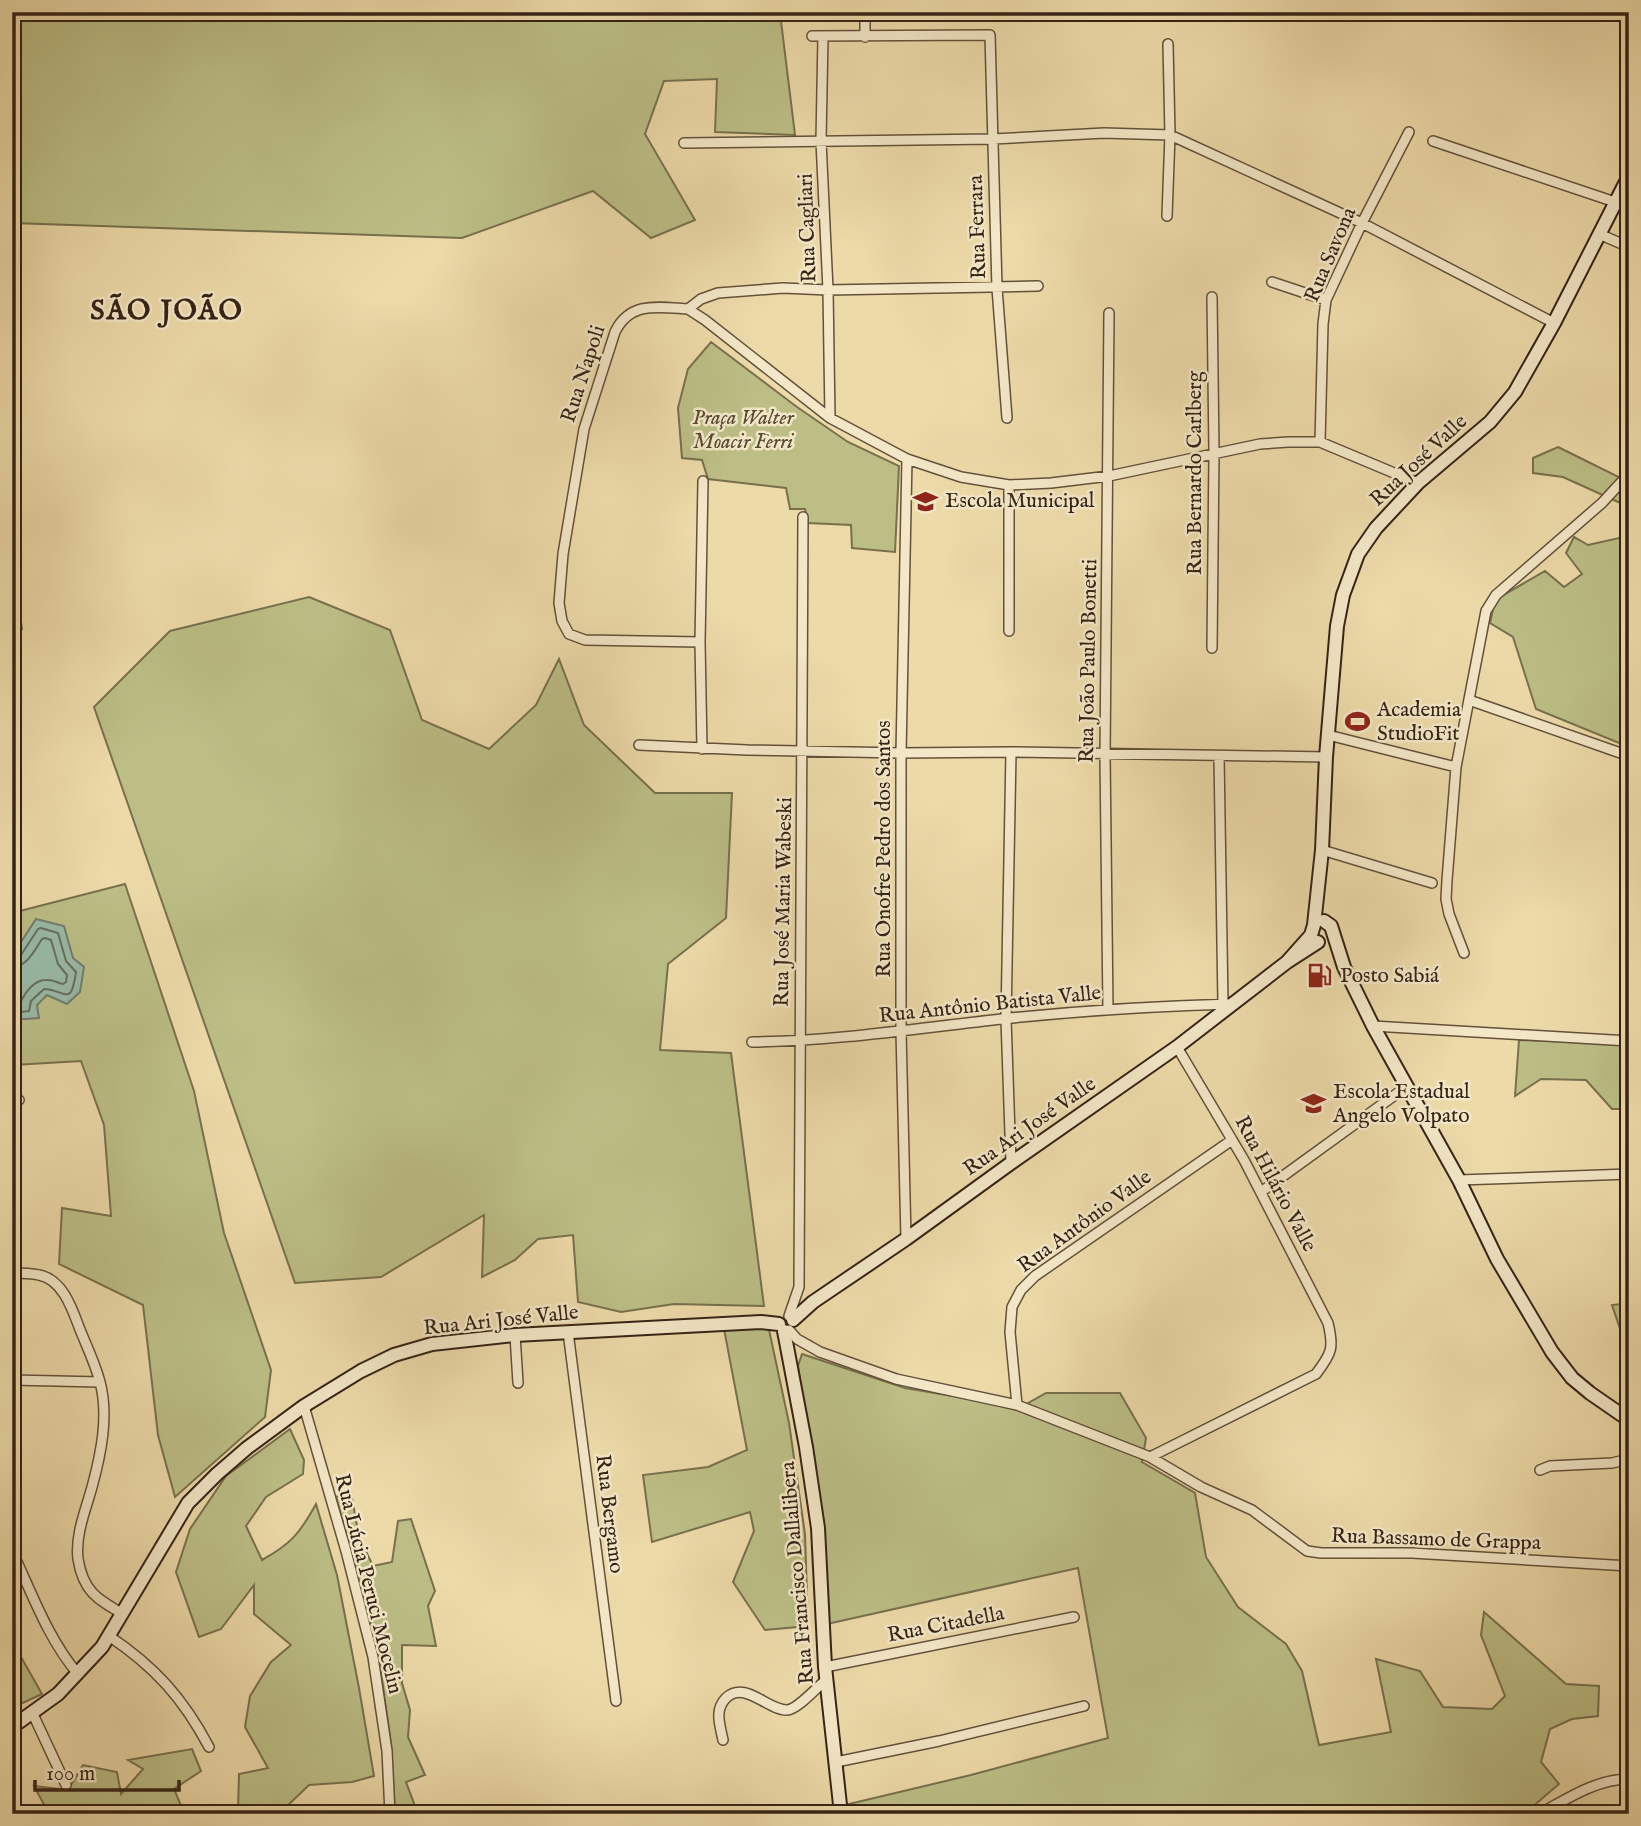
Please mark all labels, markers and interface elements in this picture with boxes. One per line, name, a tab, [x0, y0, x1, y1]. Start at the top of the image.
street label: Rua Cagliari	[793, 173, 823, 283]
street label: Rua Ferrara	[963, 173, 993, 280]
street label: Rua Savona	[1299, 203, 1363, 307]
district label: SÃO JOÃO	[90, 293, 244, 329]
street label: Rua Napoli	[556, 322, 612, 426]
street label: Rua Bernardo Carlberg	[1182, 370, 1209, 575]
park label: Praça Walter Moacir Ferri	[692, 405, 795, 456]
street label: Rua José Valle	[1364, 409, 1474, 513]
school or university icon: Escola Municipal	[911, 487, 939, 515]
place label: Escola Municipal	[945, 488, 1095, 515]
street label: Rua João Paulo Bonetti	[1074, 559, 1104, 763]
place label: Academia StudioFit	[1376, 697, 1462, 748]
sports icon: Academia StudioFit	[1343, 708, 1371, 736]
street label: Rua Onofre Pedro dos Santos	[871, 720, 898, 978]
street label: Rua José Maria Wabeski	[769, 797, 799, 1007]
fuel station icon: Posto Sabiá	[1306, 962, 1334, 990]
place label: Posto Sabiá	[1340, 963, 1440, 990]
street label: Rua Antônio Batista Valle	[878, 980, 1103, 1030]
street label: Rua Ari José Valle	[958, 1071, 1102, 1183]
place label: Escola Estadual Angelo Volpato	[1332, 1079, 1470, 1130]
school or university icon: Escola Estadual Angelo Volpato	[1299, 1090, 1327, 1118]
street label: Rua Hilário Valle	[1228, 1111, 1322, 1257]
street label: Rua Antônio Valle	[1013, 1164, 1158, 1280]
street label: Rua Ari José Valle	[422, 1299, 580, 1343]
street label: Rua Bergamo	[588, 1453, 630, 1575]
street label: Rua Francisco Dallalibera	[775, 1459, 821, 1686]
street label: Rua Lúcia Peruci Mocelin	[328, 1471, 408, 1697]
street label: Rua Bassamo de Grappa	[1331, 1523, 1542, 1557]
street label: Rua Citadella	[885, 1600, 1008, 1650]
scale bar	[35, 1749, 178, 1793]
text: 100 m	[46, 1761, 95, 1788]

